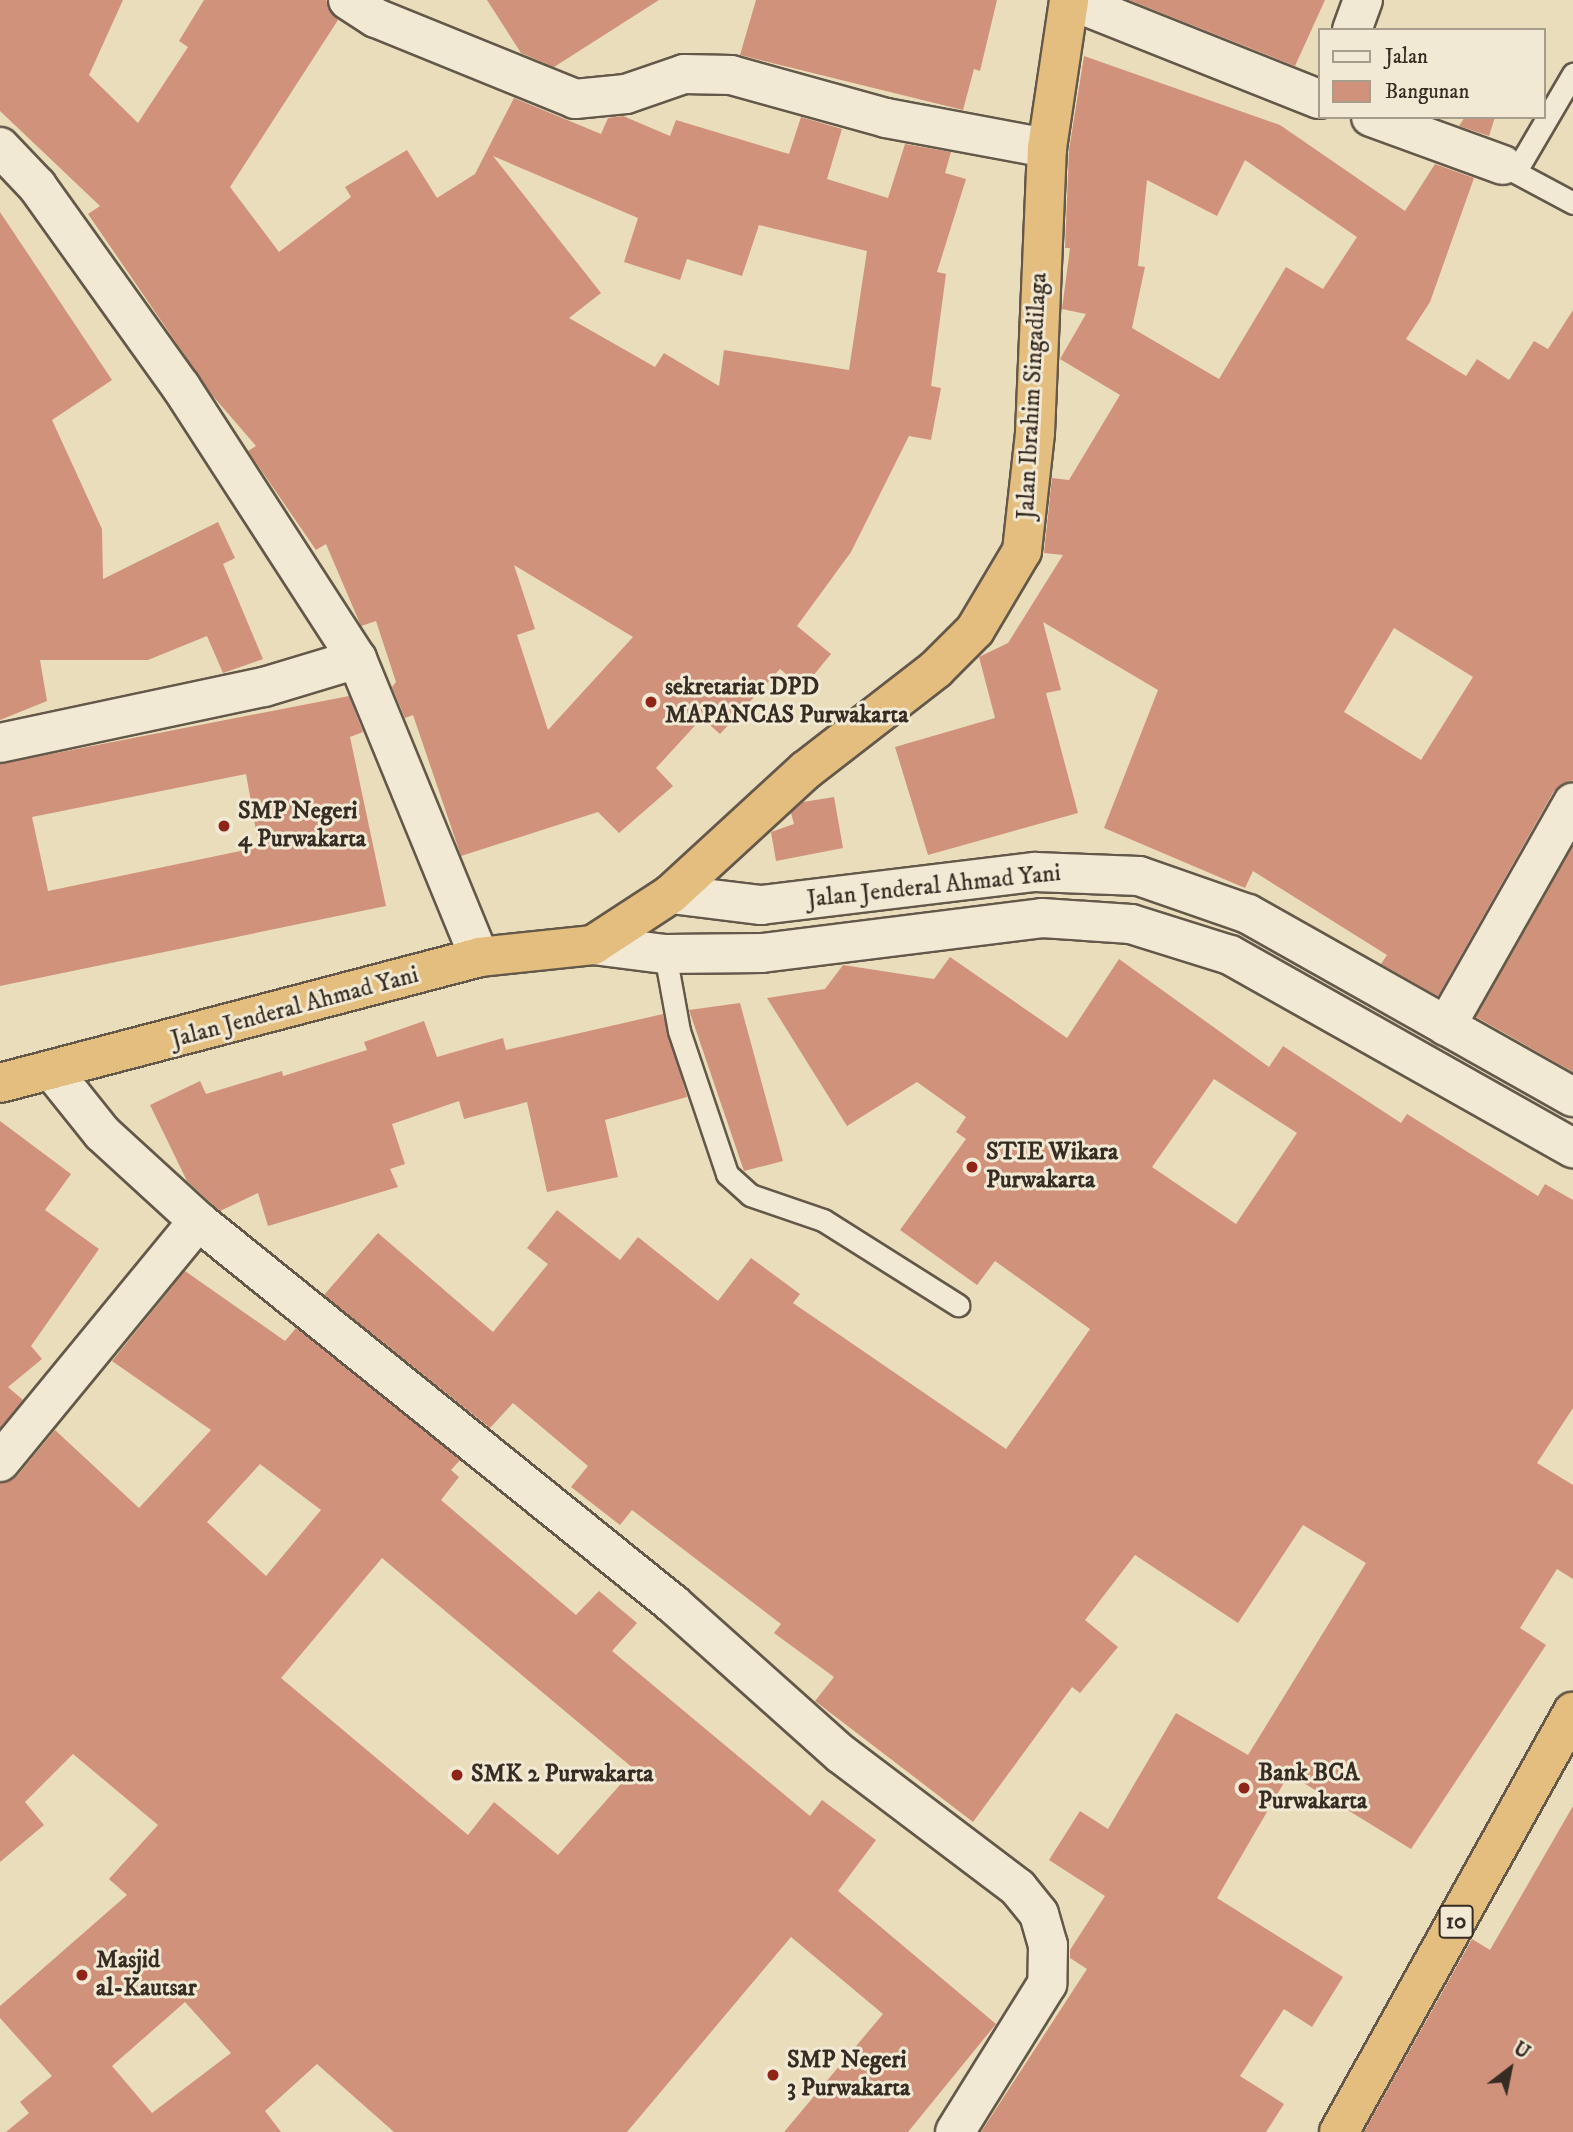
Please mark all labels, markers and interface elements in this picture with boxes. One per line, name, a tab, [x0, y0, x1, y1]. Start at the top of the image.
legend	[1318, 28, 1545, 119]
text: Jalan	[1385, 44, 1428, 70]
text: Bangunan	[1385, 79, 1469, 105]
street label: Jalan Ibrahim Singadilaga	[1012, 272, 1054, 520]
place label: sekretariat DPD MAPANCAS Purwakarta	[665, 674, 908, 730]
marker: sekretariat DPD MAPANCAS Purwakarta	[643, 694, 659, 710]
place label: SMP Negeri 4 Purwakarta	[238, 798, 366, 854]
marker: SMP Negeri 4 Purwakarta	[216, 818, 232, 834]
street label: Jalan Jenderal Ahmad Yani	[806, 859, 1062, 915]
street label: Jalan Jenderal Ahmad Yani	[168, 961, 422, 1055]
place label: STIE Wikara Purwakarta	[986, 1139, 1118, 1195]
marker: STIE Wikara Purwakarta	[964, 1159, 980, 1175]
place label: Bank BCA Purwakarta	[1258, 1760, 1367, 1816]
place label: SMK 2 Purwakarta	[471, 1761, 654, 1789]
marker: SMK 2 Purwakarta	[449, 1767, 465, 1783]
marker: Bank BCA Purwakarta	[1236, 1780, 1252, 1796]
road number: 10	[1438, 1902, 1474, 1941]
place label: Masjid al-Kautsar	[96, 1947, 197, 2003]
marker: Masjid al-Kautsar	[74, 1967, 90, 1983]
north arrow	[1475, 2034, 1545, 2104]
text: U	[1509, 2037, 1534, 2064]
place label: SMP Negeri 3 Purwakarta	[787, 2047, 910, 2103]
marker: SMP Negeri 3 Purwakarta	[765, 2067, 781, 2083]

